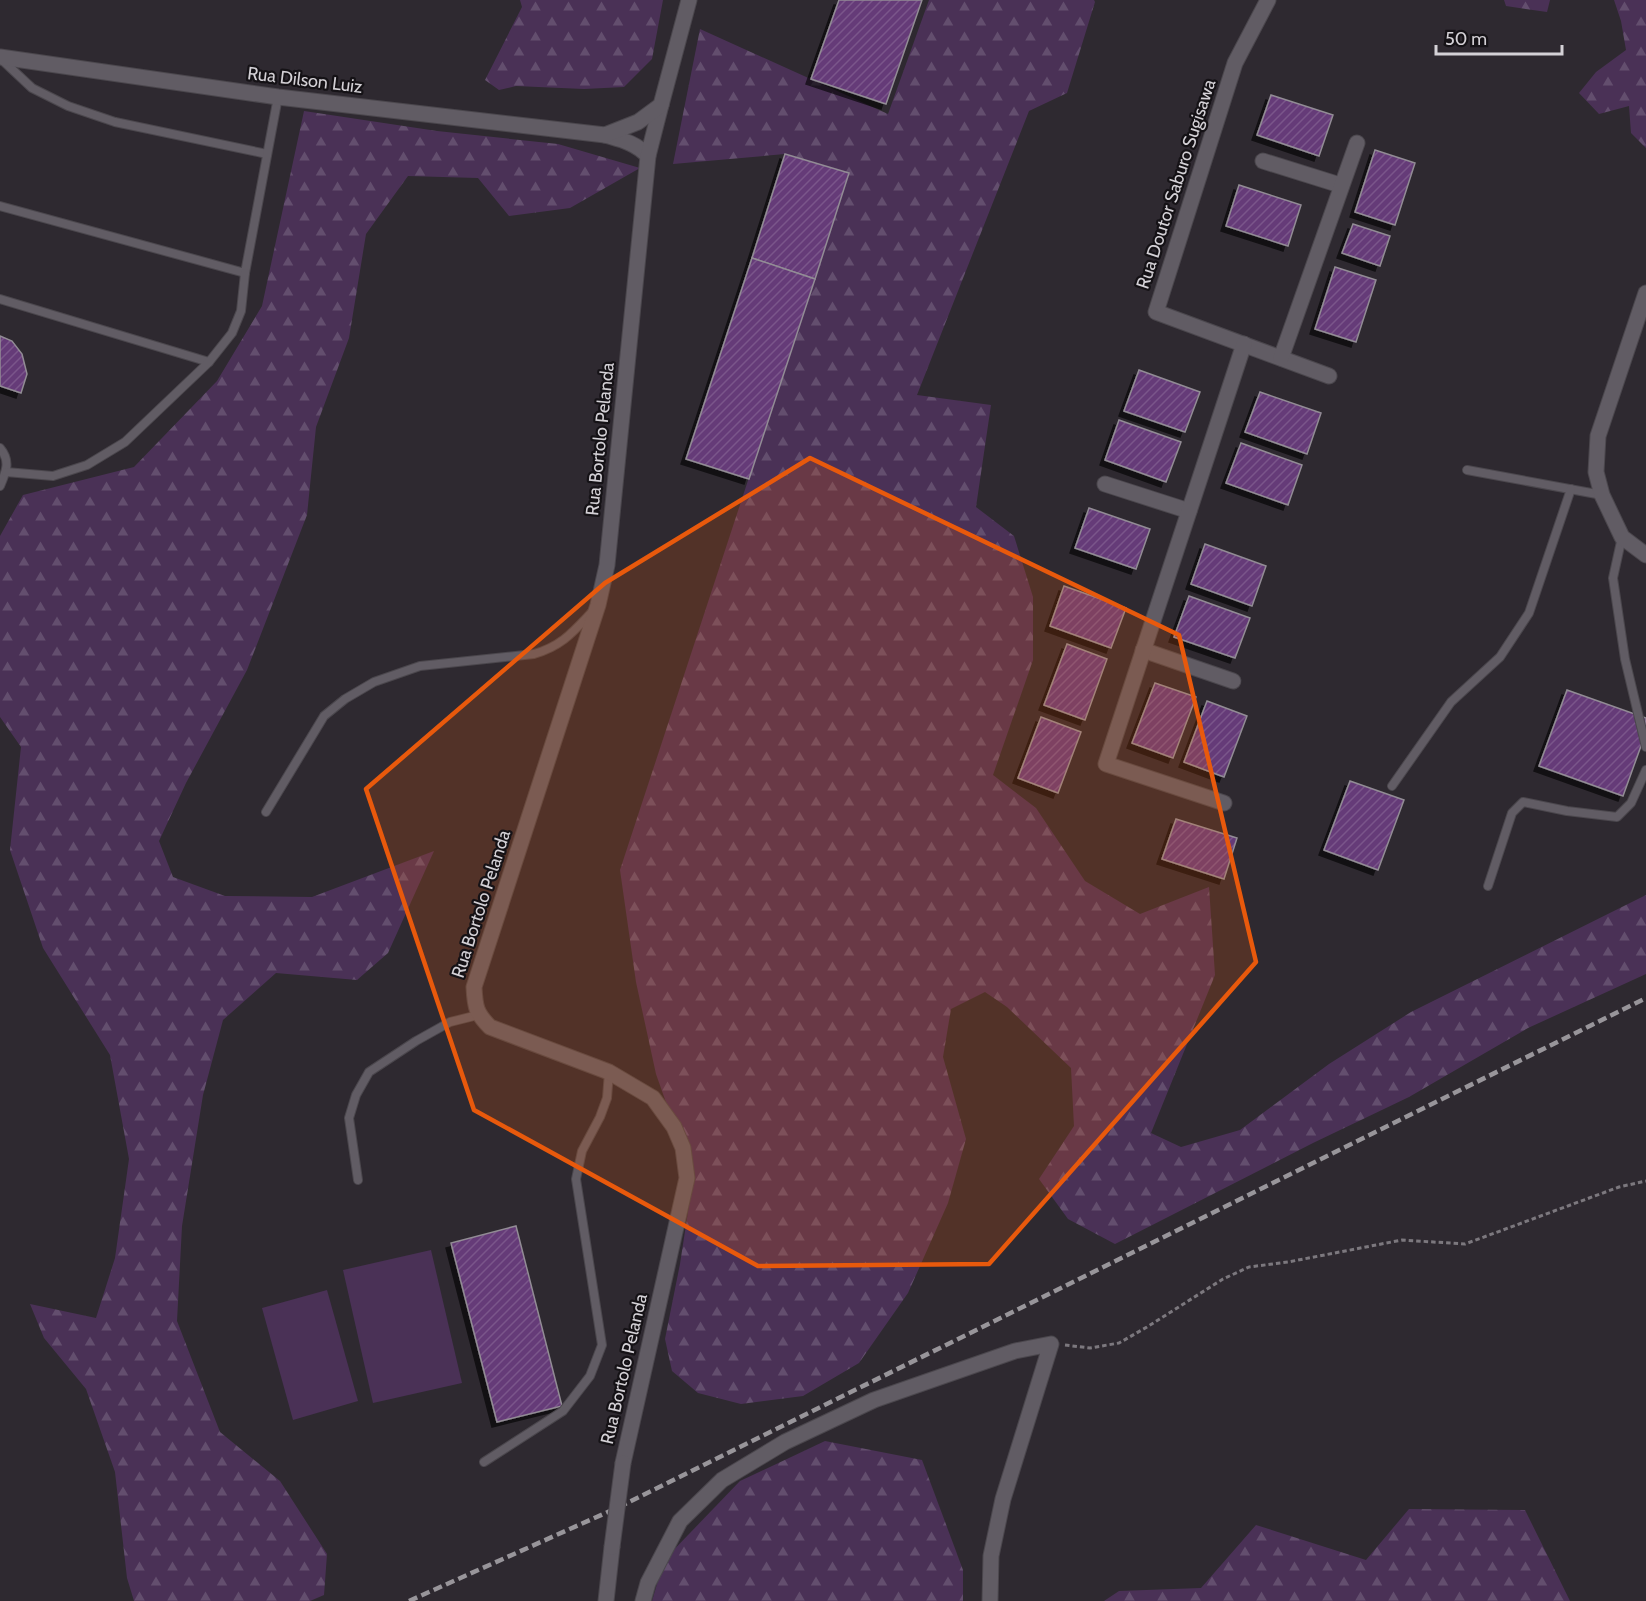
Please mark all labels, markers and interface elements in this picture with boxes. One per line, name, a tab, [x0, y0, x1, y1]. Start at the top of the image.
scale bar	[1436, 18, 1562, 56]
text: 50 m	[1445, 28, 1487, 50]
street label: Rua Dilson Luiz	[246, 62, 364, 98]
street label: Rua Doutor Saburo Sugisawa	[1132, 76, 1220, 292]
street label: Rua Bortolo Pelanda	[581, 361, 619, 517]
street label: Rua Bortolo Pelanda	[447, 827, 515, 981]
street label: Rua Bortolo Pelanda	[596, 1291, 652, 1446]

